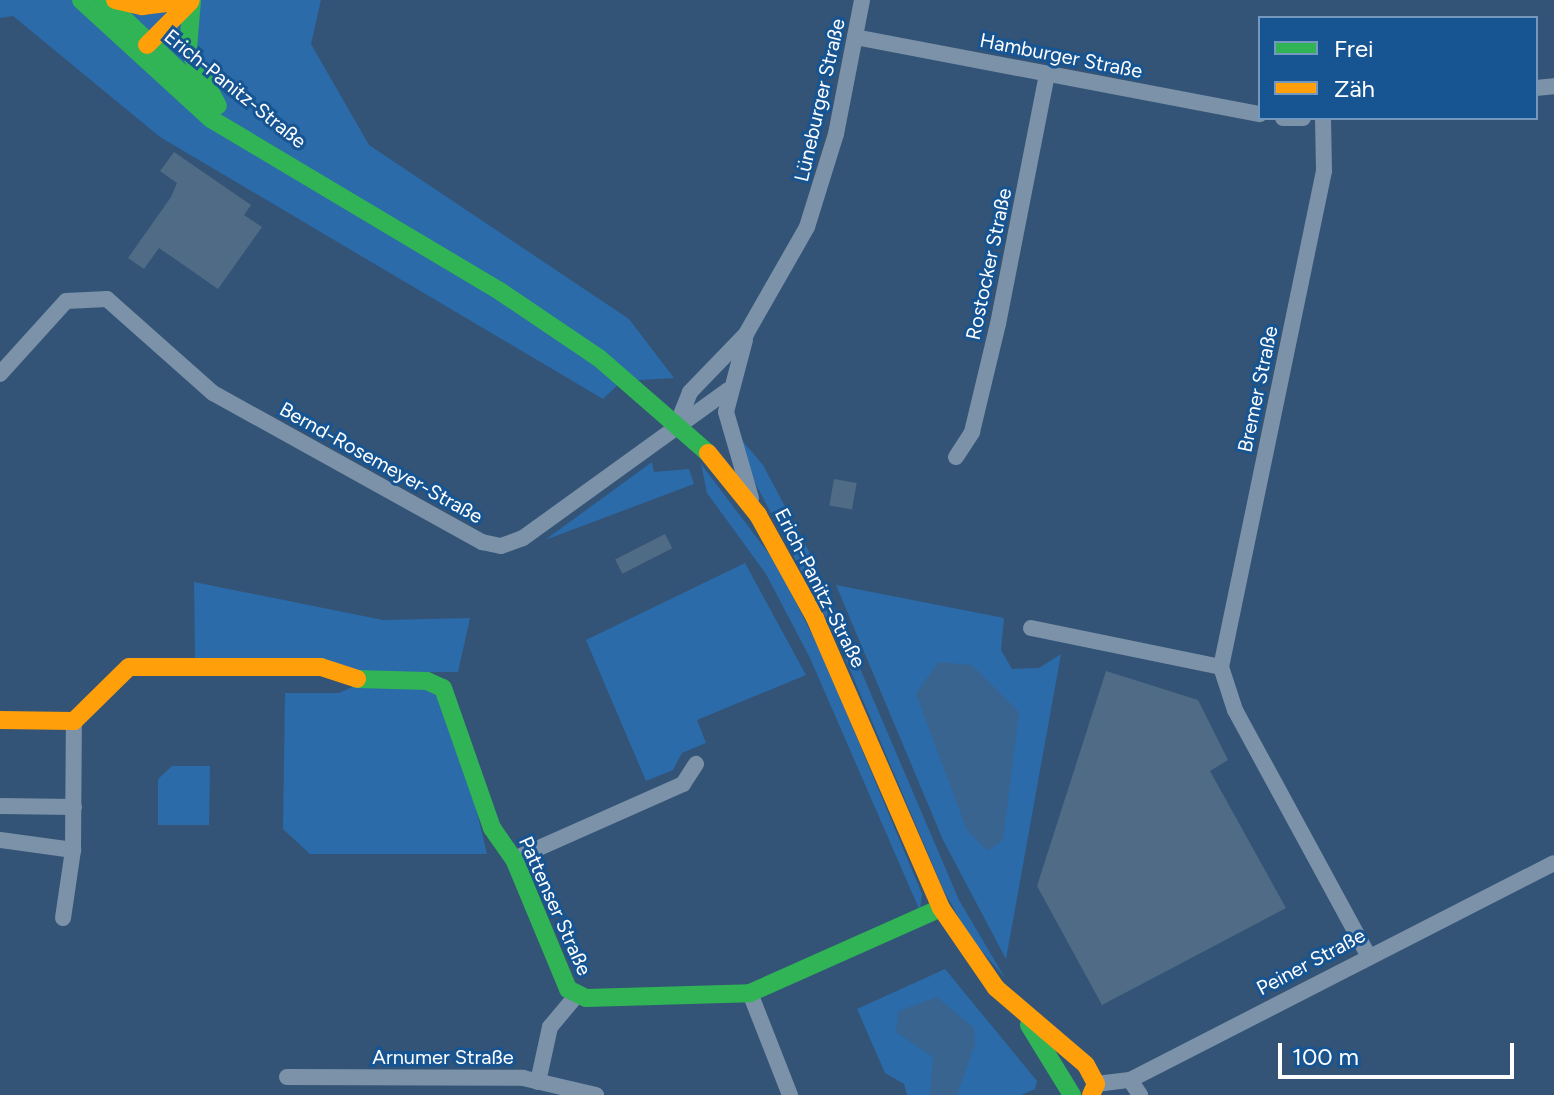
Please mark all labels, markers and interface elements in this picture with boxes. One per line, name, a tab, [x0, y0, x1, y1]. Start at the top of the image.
street label: Lüneburger Straße	[790, 16, 850, 184]
legend	[1258, 16, 1538, 120]
street label: Erich-Panitz-Straße	[159, 24, 311, 154]
street label: Hamburger Straße	[978, 28, 1144, 84]
text: Frei	[1334, 34, 1374, 63]
text: Zäh	[1334, 74, 1375, 103]
street label: Rostocker Straße	[961, 186, 1017, 342]
street label: Bremer Straße	[1233, 324, 1283, 454]
street label: Bernd-Rosemeyer-Straße	[275, 397, 487, 529]
street label: Erich-Panitz-Straße	[769, 504, 871, 672]
street label: Pattenser Straße	[514, 833, 596, 979]
street label: Peiner Straße	[1253, 923, 1369, 1001]
scale bar	[1282, 1027, 1518, 1077]
text: 100 m	[1292, 1042, 1359, 1071]
street label: Arnumer Straße	[372, 1045, 514, 1069]

